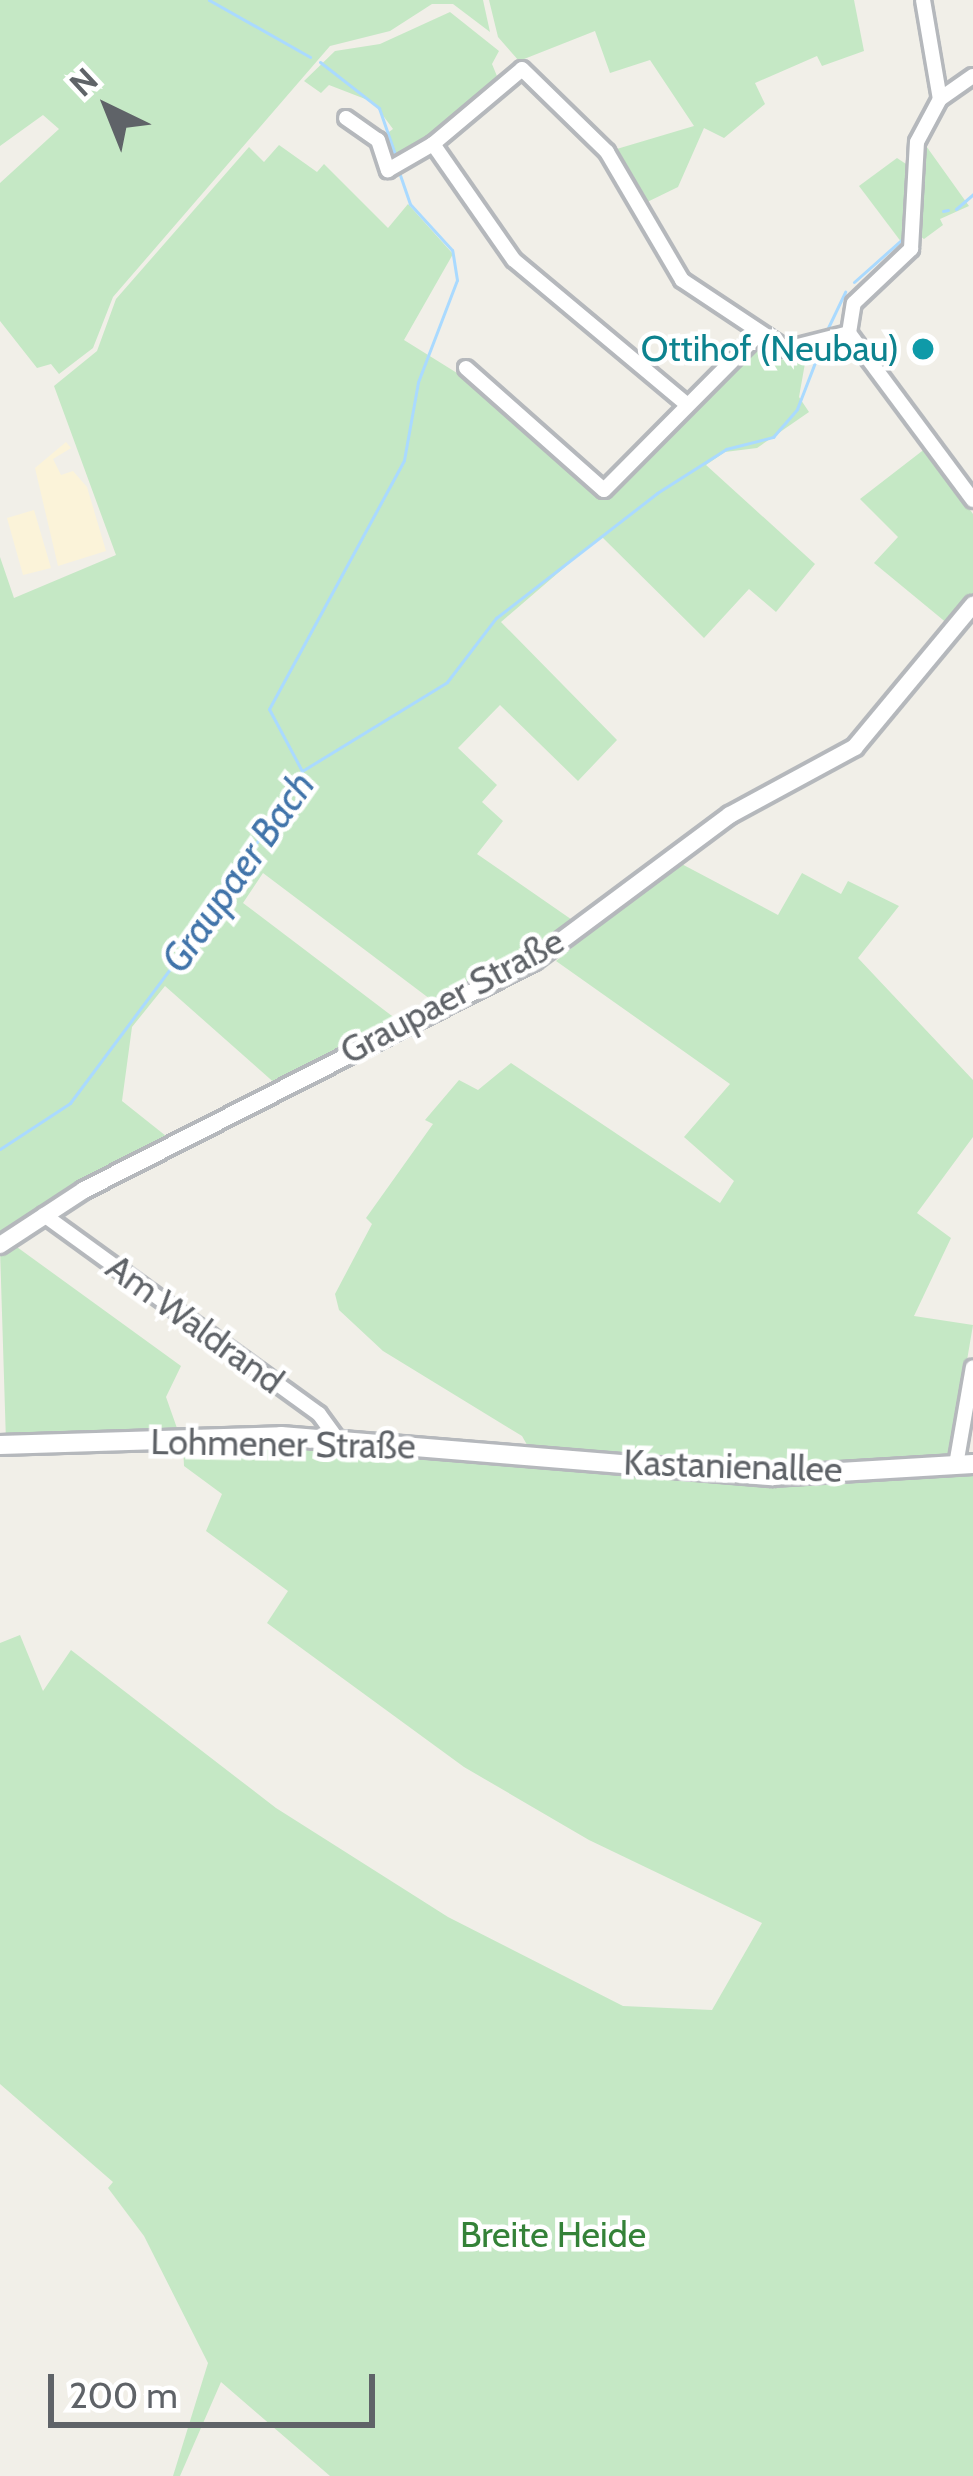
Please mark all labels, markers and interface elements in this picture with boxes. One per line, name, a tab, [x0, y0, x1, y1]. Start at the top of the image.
north arrow	[48, 48, 168, 168]
text: N	[61, 59, 106, 104]
place label: Ottihof (Neubau)	[641, 327, 899, 371]
marker: Ottihof (Neubau)	[910, 336, 936, 362]
water label: Graupaer Bach	[152, 763, 324, 981]
street label: Graupaer Straße	[333, 919, 571, 1073]
street label: Am Waldrand	[98, 1245, 292, 1403]
street label: Lohmener Straße	[150, 1420, 416, 1468]
street label: Kastanienallee	[623, 1441, 843, 1491]
park label: Breite Heide	[460, 2213, 646, 2257]
scale bar	[54, 2350, 381, 2424]
text: 200 m	[69, 2373, 178, 2417]

